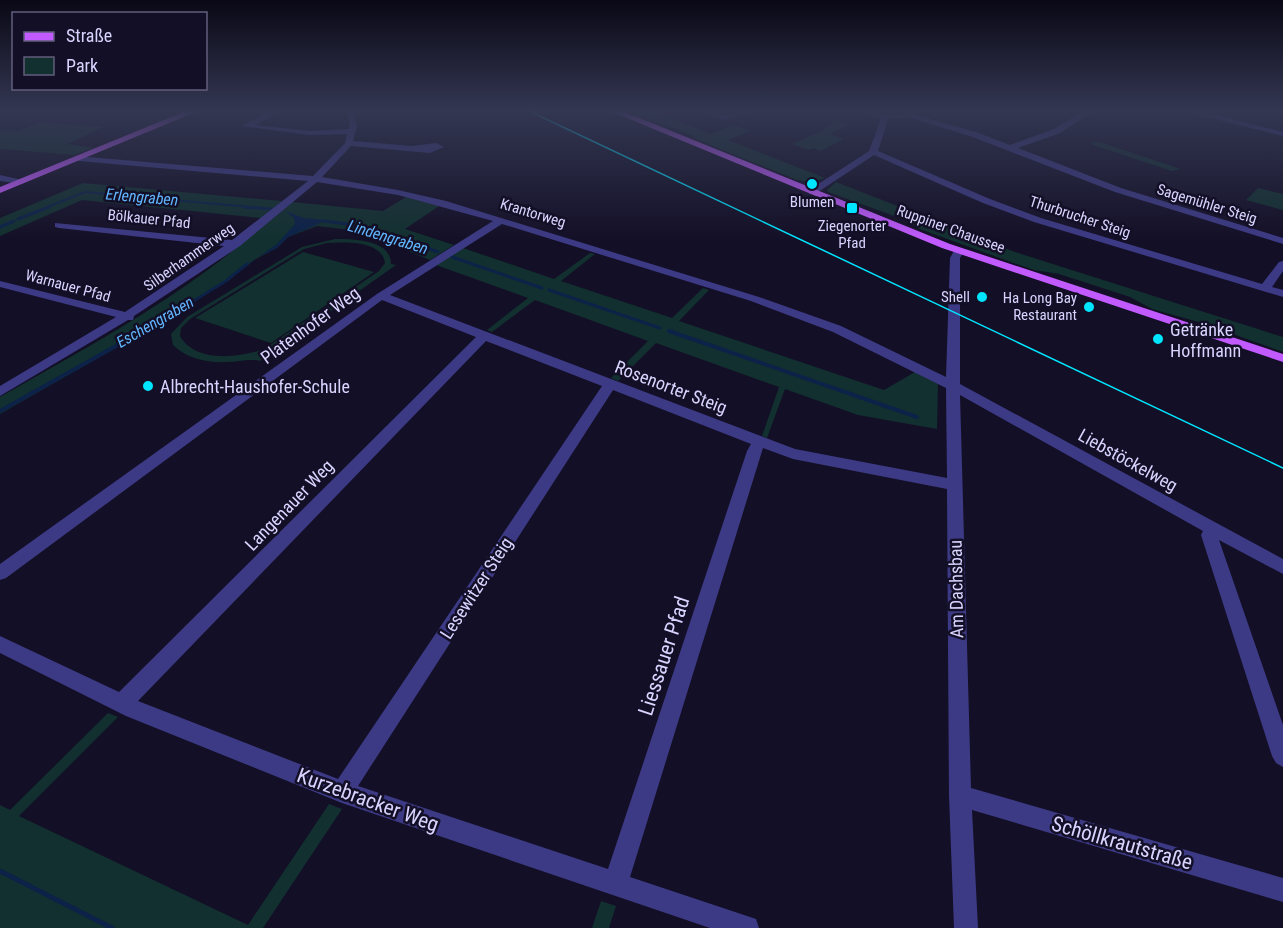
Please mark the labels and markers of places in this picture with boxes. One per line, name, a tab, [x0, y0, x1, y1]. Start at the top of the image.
marker: Blumen	[805, 177, 819, 191]
place label: Blumen	[790, 193, 834, 211]
marker: Ziegenorter Pfad	[845, 201, 859, 215]
place label: Ziegenorter Pfad	[818, 217, 887, 252]
place label: Shell	[941, 288, 970, 306]
place label: Ha Long Bay Restaurant	[1003, 289, 1077, 324]
marker: Shell	[975, 290, 989, 304]
marker: Ha Long Bay Restaurant	[1082, 300, 1096, 314]
place label: Getränke Hoffmann	[1170, 319, 1241, 361]
marker: Getränke Hoffmann	[1151, 332, 1165, 346]
place label: Albrecht-Haushofer-Schule	[160, 376, 350, 397]
marker: Albrecht-Haushofer-Schule	[141, 379, 155, 393]

